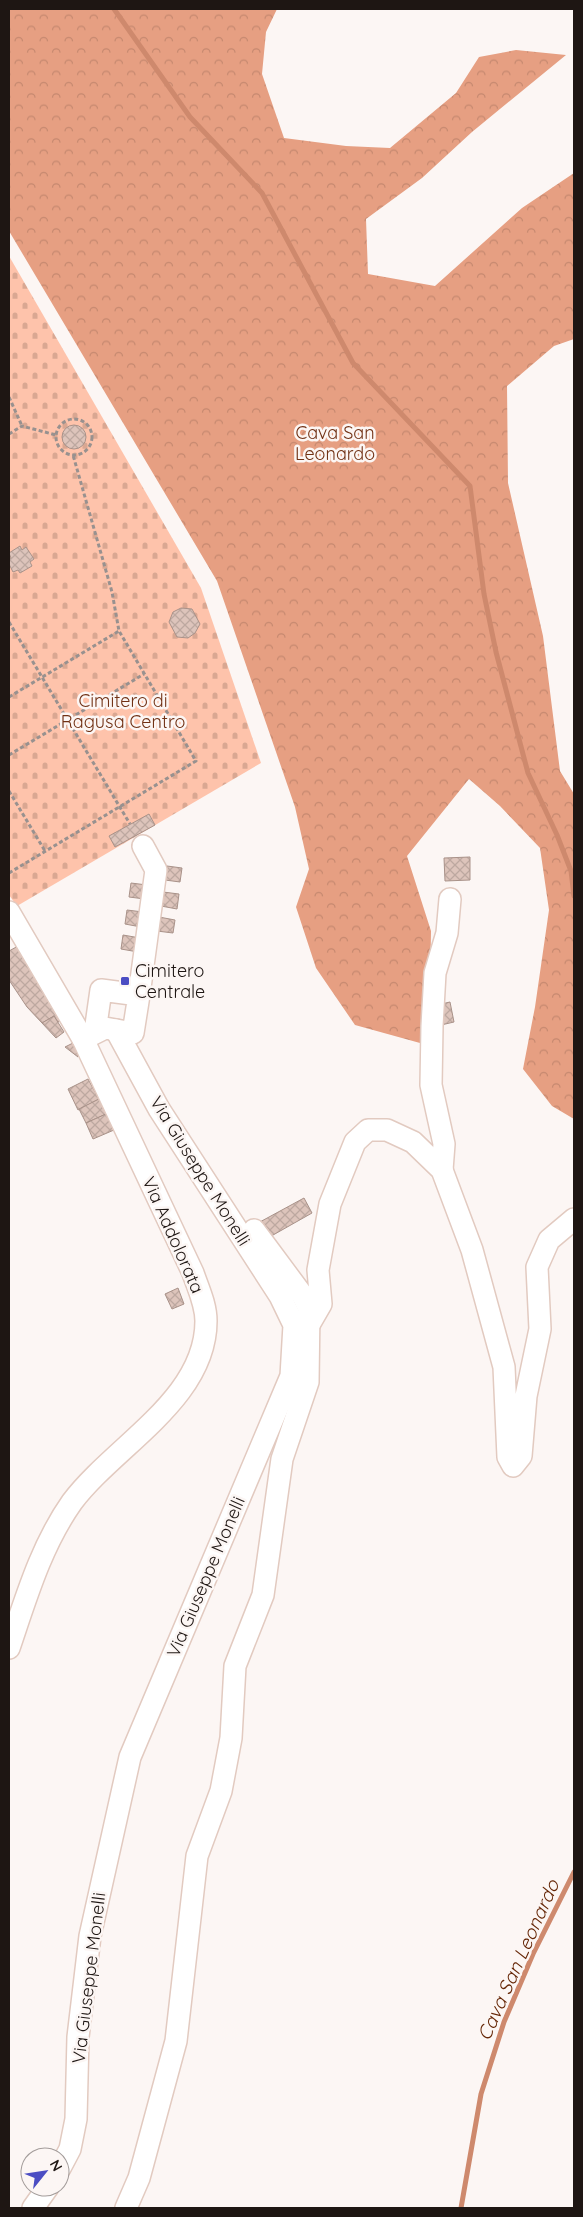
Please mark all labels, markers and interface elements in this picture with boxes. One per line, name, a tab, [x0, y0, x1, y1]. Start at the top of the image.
park label: Cava San Leonardo	[295, 421, 375, 465]
park label: Cimitero di Ragusa Centro	[61, 689, 185, 733]
place label: Cimitero Centrale	[135, 959, 205, 1003]
marker: Cimitero Centrale	[119, 975, 131, 987]
street label: Via Giuseppe Monelli	[145, 1092, 256, 1250]
street label: Via Addolorata	[137, 1173, 209, 1297]
street label: Via Giuseppe Monelli	[161, 1493, 250, 1661]
water label: Cava San Leonardo	[472, 1874, 565, 2044]
street label: Via Giuseppe Monelli	[67, 1891, 110, 2065]
north arrow	[20, 2147, 70, 2197]
text: N	[46, 2157, 67, 2174]

